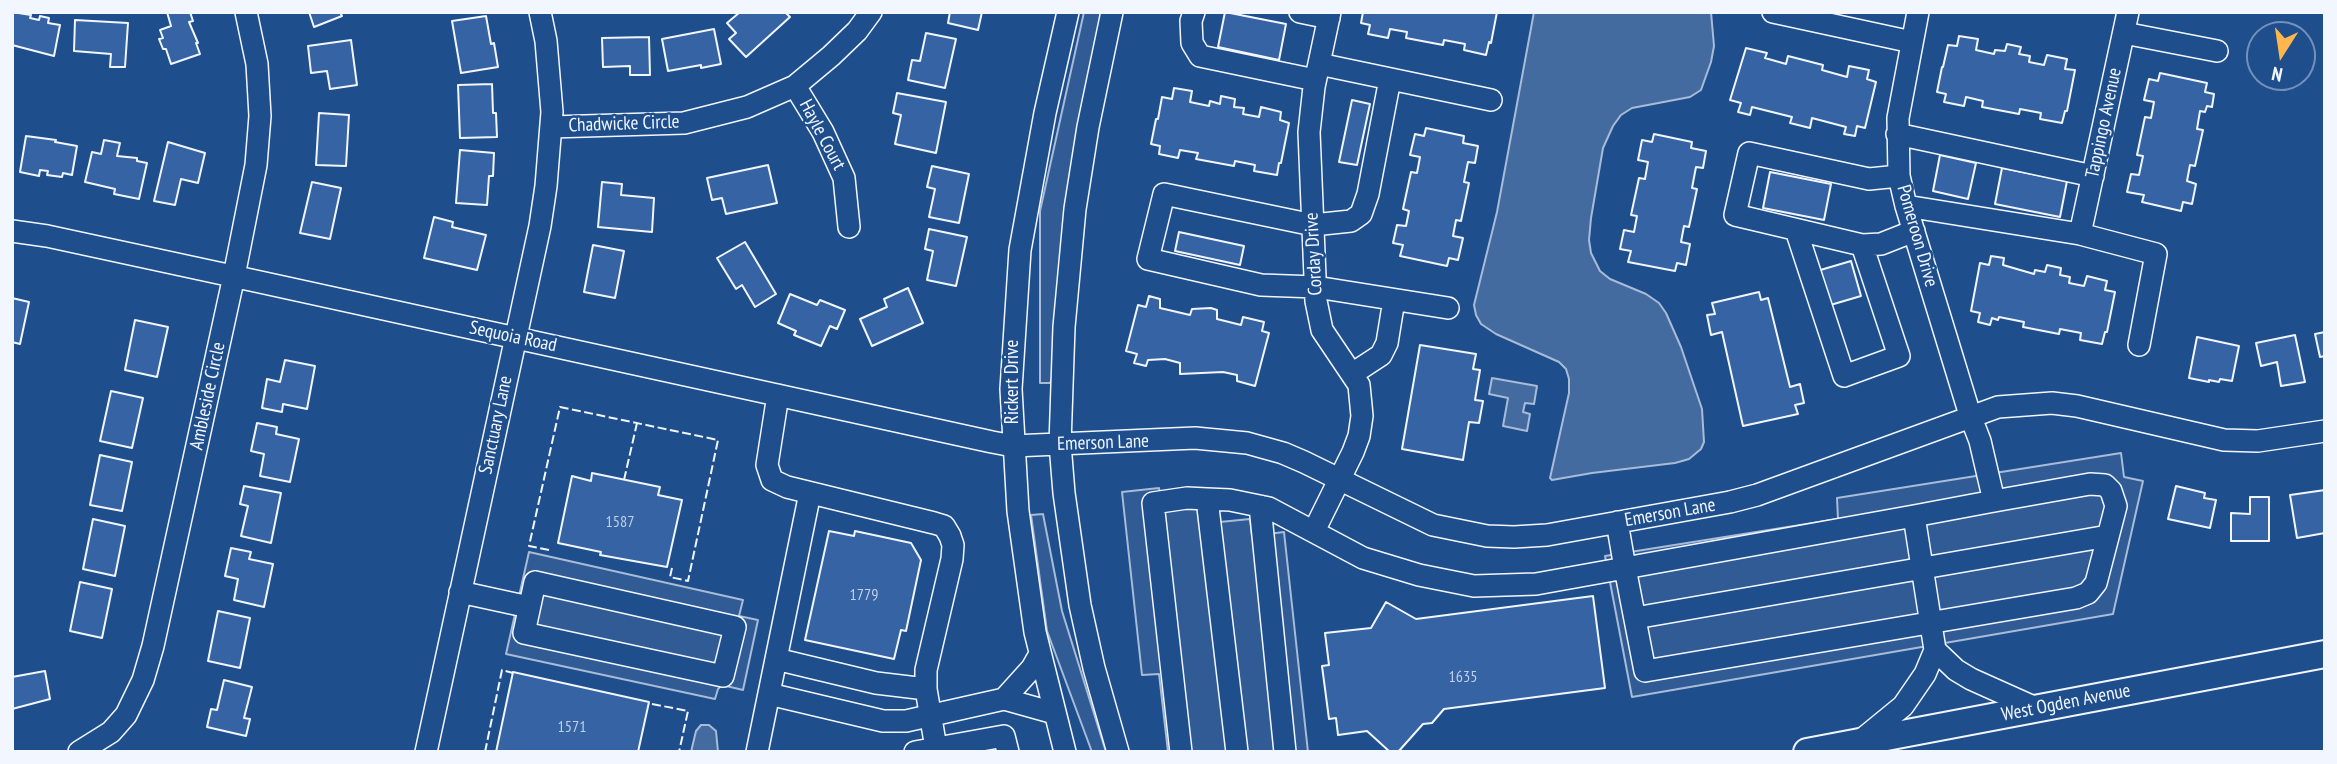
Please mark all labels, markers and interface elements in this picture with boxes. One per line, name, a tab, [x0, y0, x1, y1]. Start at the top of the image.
north arrow	[2246, 21, 2316, 91]
text: N	[2270, 62, 2285, 87]
street label: Tappingo Avenue	[2081, 66, 2127, 180]
street label: Hayle Court	[794, 96, 850, 174]
street label: Chadwicke Circle	[568, 111, 680, 137]
street label: Pomeroon Drive	[1892, 182, 1942, 290]
street label: Corday Drive	[1300, 212, 1328, 296]
street label: Sequoia Road	[467, 317, 559, 357]
street label: Ambleside Circle	[185, 340, 231, 452]
street label: Rickert Drive	[1002, 340, 1024, 424]
street label: Sanctuary Lane	[474, 374, 518, 476]
street label: Emerson Lane	[1057, 430, 1149, 456]
street label: Emerson Lane	[1623, 494, 1717, 532]
house number: 1587	[606, 512, 634, 532]
house number: 1779	[850, 585, 878, 605]
house number: 1635	[1449, 667, 1477, 687]
street label: West Ogden Avenue	[2000, 679, 2132, 727]
house number: 1571	[558, 717, 586, 737]

